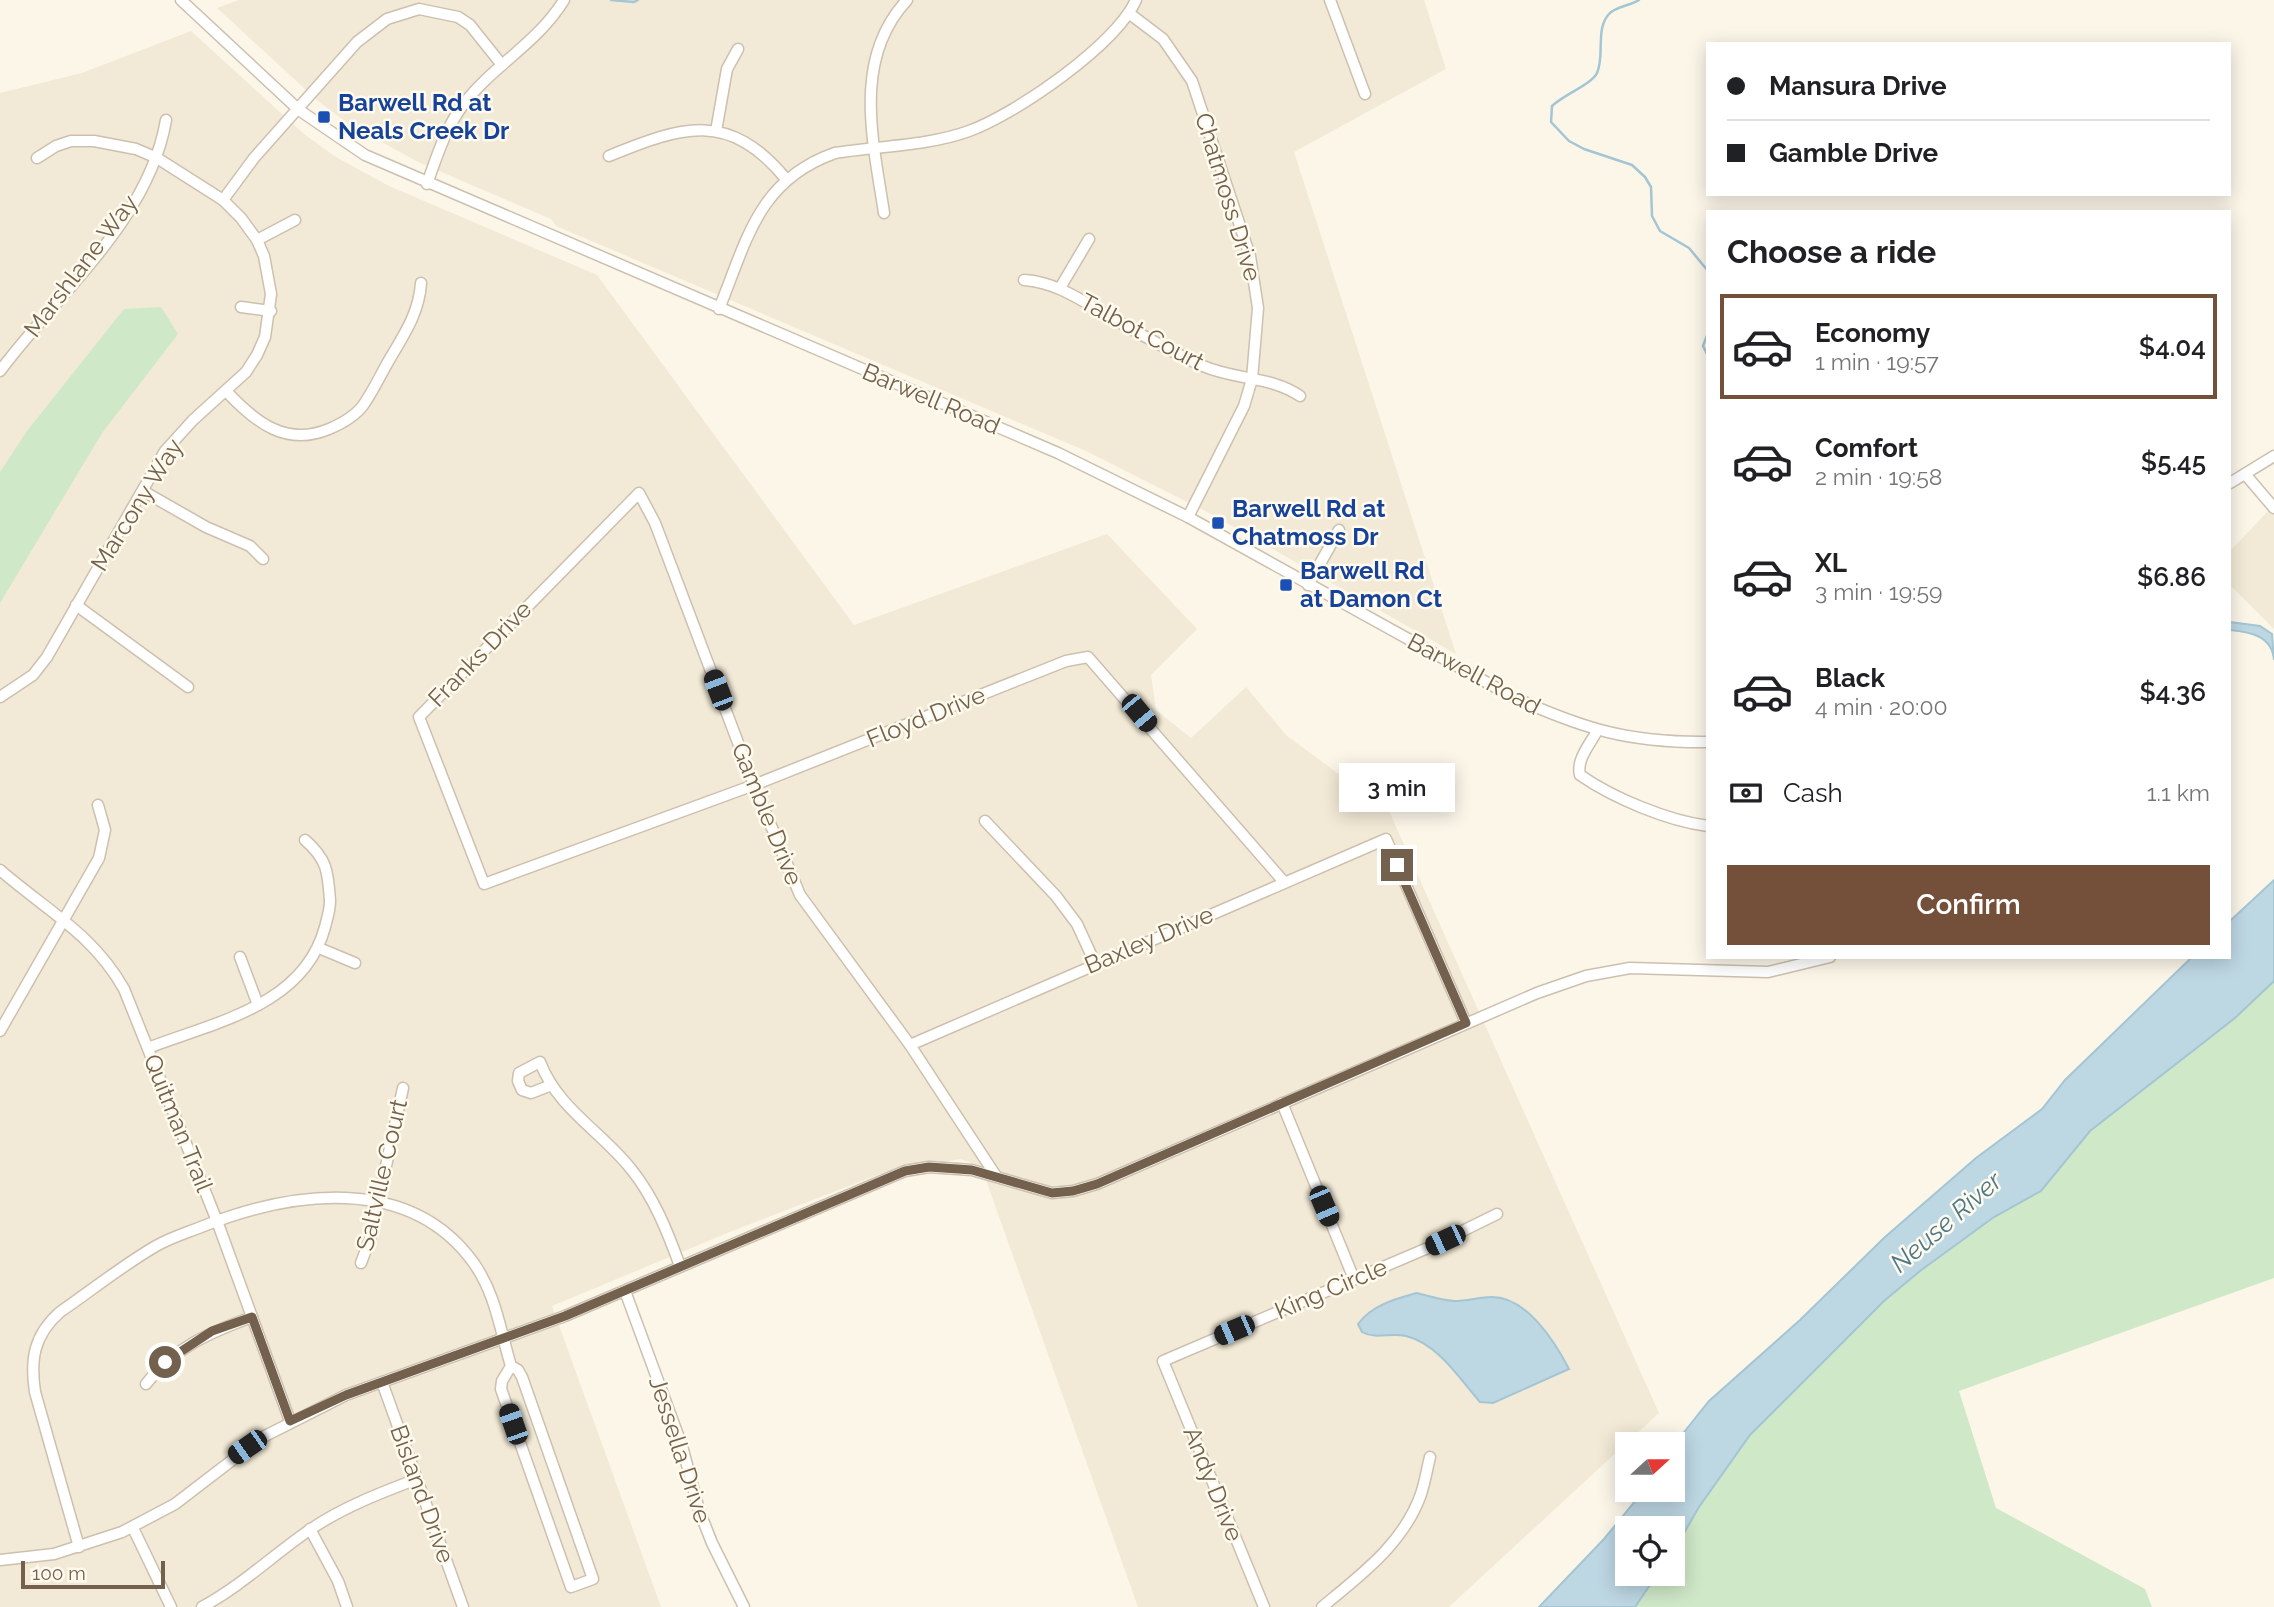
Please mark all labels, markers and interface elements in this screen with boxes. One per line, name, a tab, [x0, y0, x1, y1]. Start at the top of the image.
text: Mansura Drive	[1769, 71, 1947, 101]
place label: Barwell Rd at Neals Creek Dr	[338, 88, 509, 145]
marker: Barwell Rd at Neals Creek Dr	[316, 109, 332, 125]
street label: Chatmoss Drive	[1189, 109, 1268, 284]
text: Gamble Drive	[1769, 138, 1938, 168]
street label: Marshlane Way	[18, 189, 143, 343]
text: Choose a ride	[1727, 233, 1936, 270]
street label: Talbot Court	[1075, 287, 1209, 376]
icon: car	[1731, 315, 1794, 378]
text: Economy	[1815, 318, 1930, 348]
text: $4.04	[2139, 332, 2206, 362]
text: 1 min · 19:57	[1815, 348, 1939, 375]
street label: Barwell Road	[858, 357, 1004, 441]
icon: car	[1731, 430, 1794, 493]
street label: Marcony Way	[84, 433, 189, 576]
text: Comfort	[1815, 433, 1918, 463]
text: $5.45	[2141, 447, 2206, 477]
text: 2 min · 19:58	[1815, 463, 1942, 490]
place label: Barwell Rd at Chatmoss Dr	[1232, 494, 1385, 551]
marker: Barwell Rd at Chatmoss Dr	[1210, 515, 1226, 531]
icon: car	[1731, 545, 1794, 608]
text: XL	[1815, 548, 1847, 578]
place label: Barwell Rd at Damon Ct	[1300, 556, 1442, 613]
text: $6.86	[2137, 562, 2206, 592]
marker: Barwell Rd at Damon Ct	[1278, 577, 1294, 593]
text: 3 min · 19:59	[1815, 578, 1942, 605]
street label: Franks Drive	[422, 595, 537, 713]
street label: Barwell Road	[1403, 626, 1546, 721]
icon: car	[1731, 660, 1794, 723]
text: Black	[1815, 663, 1885, 693]
car	[701, 667, 736, 713]
text: $4.36	[2139, 677, 2206, 707]
street label: Floyd Drive	[862, 680, 989, 753]
car	[1118, 690, 1161, 736]
text: 4 min · 20:00	[1815, 693, 1948, 720]
street label: Gamble Drive	[726, 738, 809, 889]
callout: 3 min	[1339, 764, 1455, 812]
text: 3 min	[1368, 774, 1426, 801]
icon: cash	[1727, 774, 1765, 812]
text: Cash	[1783, 778, 1843, 808]
text: 1.1 km	[2147, 779, 2210, 806]
route end	[1381, 849, 1413, 881]
button: Confirm	[1727, 865, 2210, 945]
street label: Baxley Drive	[1080, 899, 1218, 980]
street label: Quitman Trail	[138, 1050, 219, 1196]
street label: Saltville Court	[350, 1096, 413, 1254]
water label: Neuse River	[1884, 1165, 2008, 1278]
car	[1307, 1183, 1342, 1229]
car	[1422, 1222, 1469, 1258]
street label: King Circle	[1270, 1252, 1391, 1325]
car	[1211, 1312, 1258, 1348]
route start	[149, 1346, 181, 1378]
street label: Jessella Drive	[643, 1373, 718, 1527]
car	[497, 1401, 530, 1447]
street label: Bisland Drive	[384, 1421, 461, 1567]
street label: Andy Drive	[1177, 1422, 1250, 1545]
car	[224, 1426, 271, 1468]
north arrow	[1615, 1432, 1685, 1502]
map controls	[1615, 1432, 1685, 1586]
button: locate	[1615, 1516, 1685, 1586]
scale bar	[21, 1558, 164, 1590]
text: 100 m	[32, 1562, 86, 1584]

